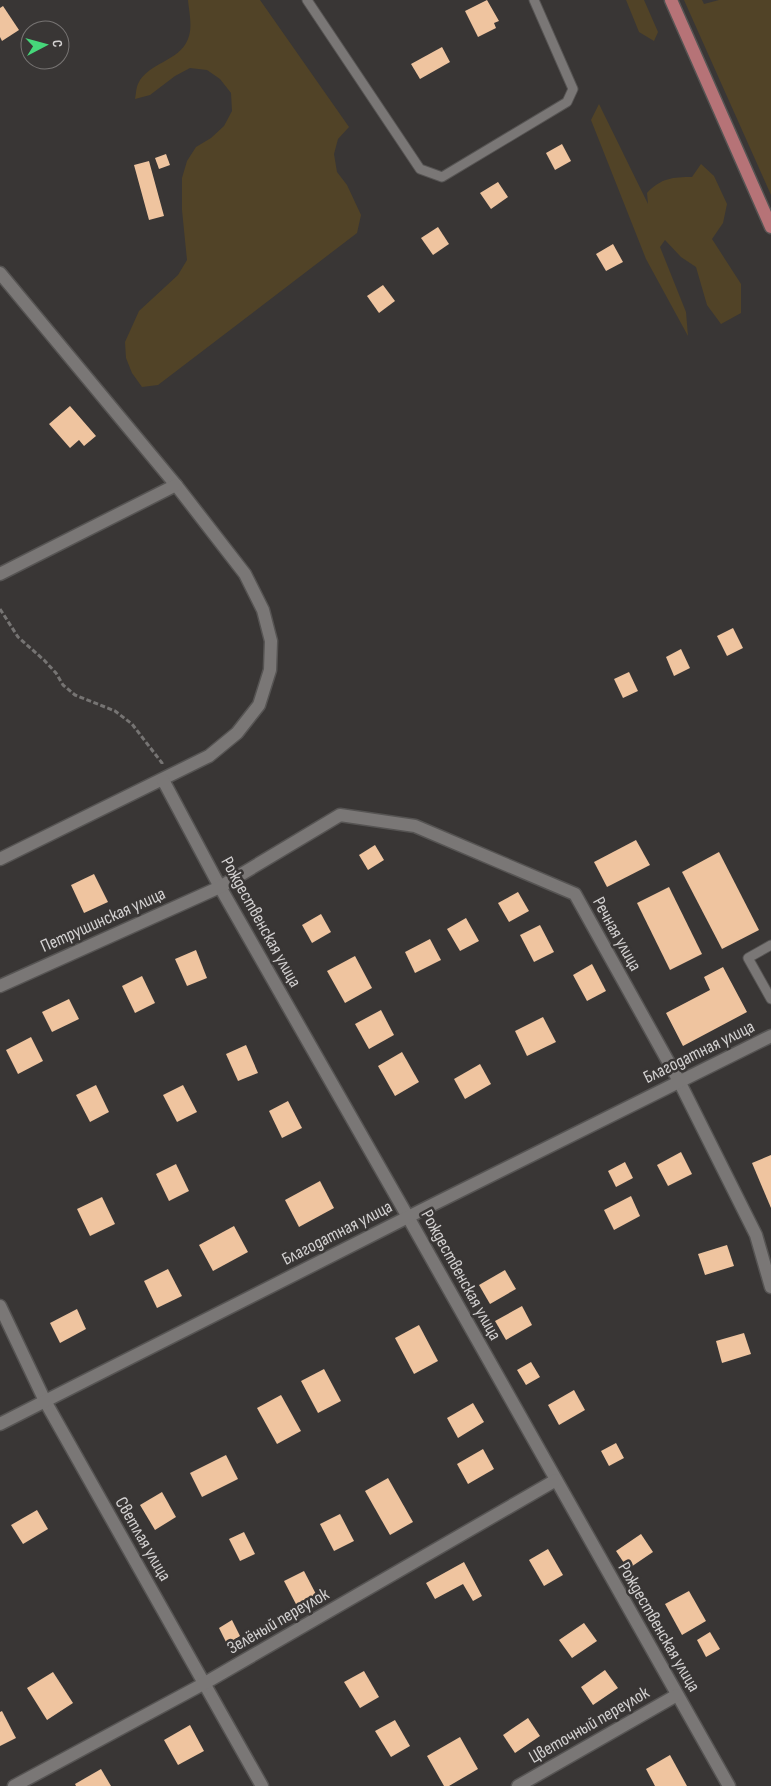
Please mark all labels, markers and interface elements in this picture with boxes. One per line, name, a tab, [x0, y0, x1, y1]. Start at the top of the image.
north arrow	[20, 20, 70, 70]
text: С	[49, 39, 66, 48]
street label: Рождественская улица	[216, 853, 306, 991]
street label: Петрушинская улица	[37, 883, 169, 957]
street label: Речная улица	[588, 893, 646, 975]
street label: Благодатная улица	[640, 1016, 758, 1088]
street label: Благодатная улица	[278, 1196, 396, 1270]
street label: Рождественская улица	[416, 1206, 506, 1344]
street label: Светлая улица	[111, 1493, 176, 1585]
street label: Рождественская улица	[613, 1558, 705, 1696]
street label: Зелёный переулок	[223, 1583, 333, 1659]
street label: Цветочный переулок	[525, 1682, 653, 1768]

